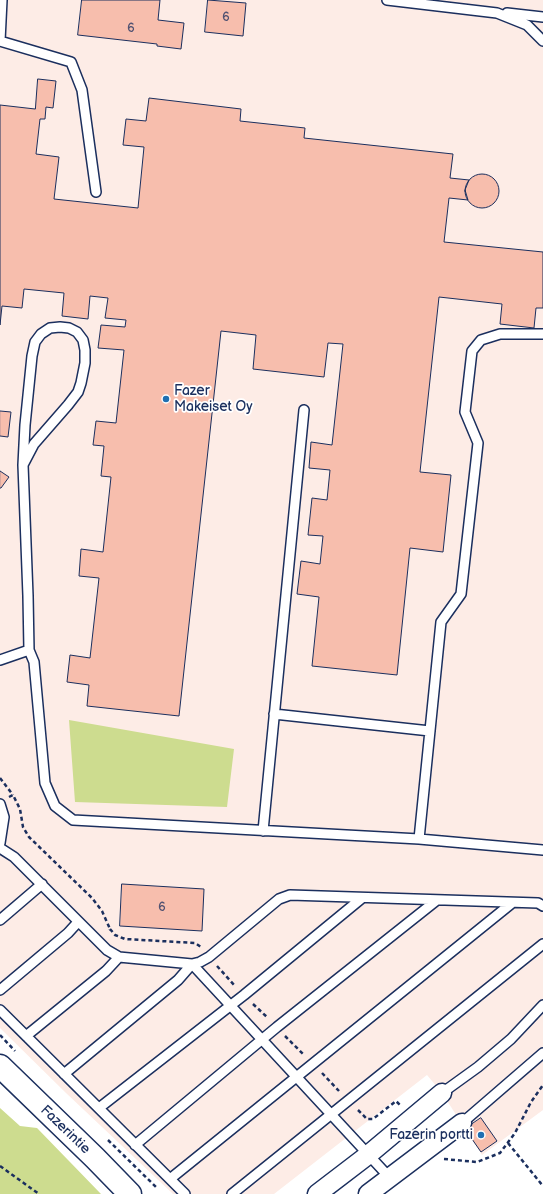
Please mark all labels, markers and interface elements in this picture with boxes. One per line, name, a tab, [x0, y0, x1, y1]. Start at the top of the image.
house number: 6	[222, 11, 230, 25]
house number: 6	[127, 22, 135, 36]
place label: Fazer Makeiset Oy	[174, 383, 253, 416]
marker: Fazer Makeiset Oy	[161, 394, 171, 404]
house number: 6	[158, 901, 166, 915]
street label: Fazerintie	[37, 1102, 93, 1158]
place label: Fazerin portti	[389, 1127, 473, 1143]
marker: Fazerin portti	[476, 1130, 486, 1140]

